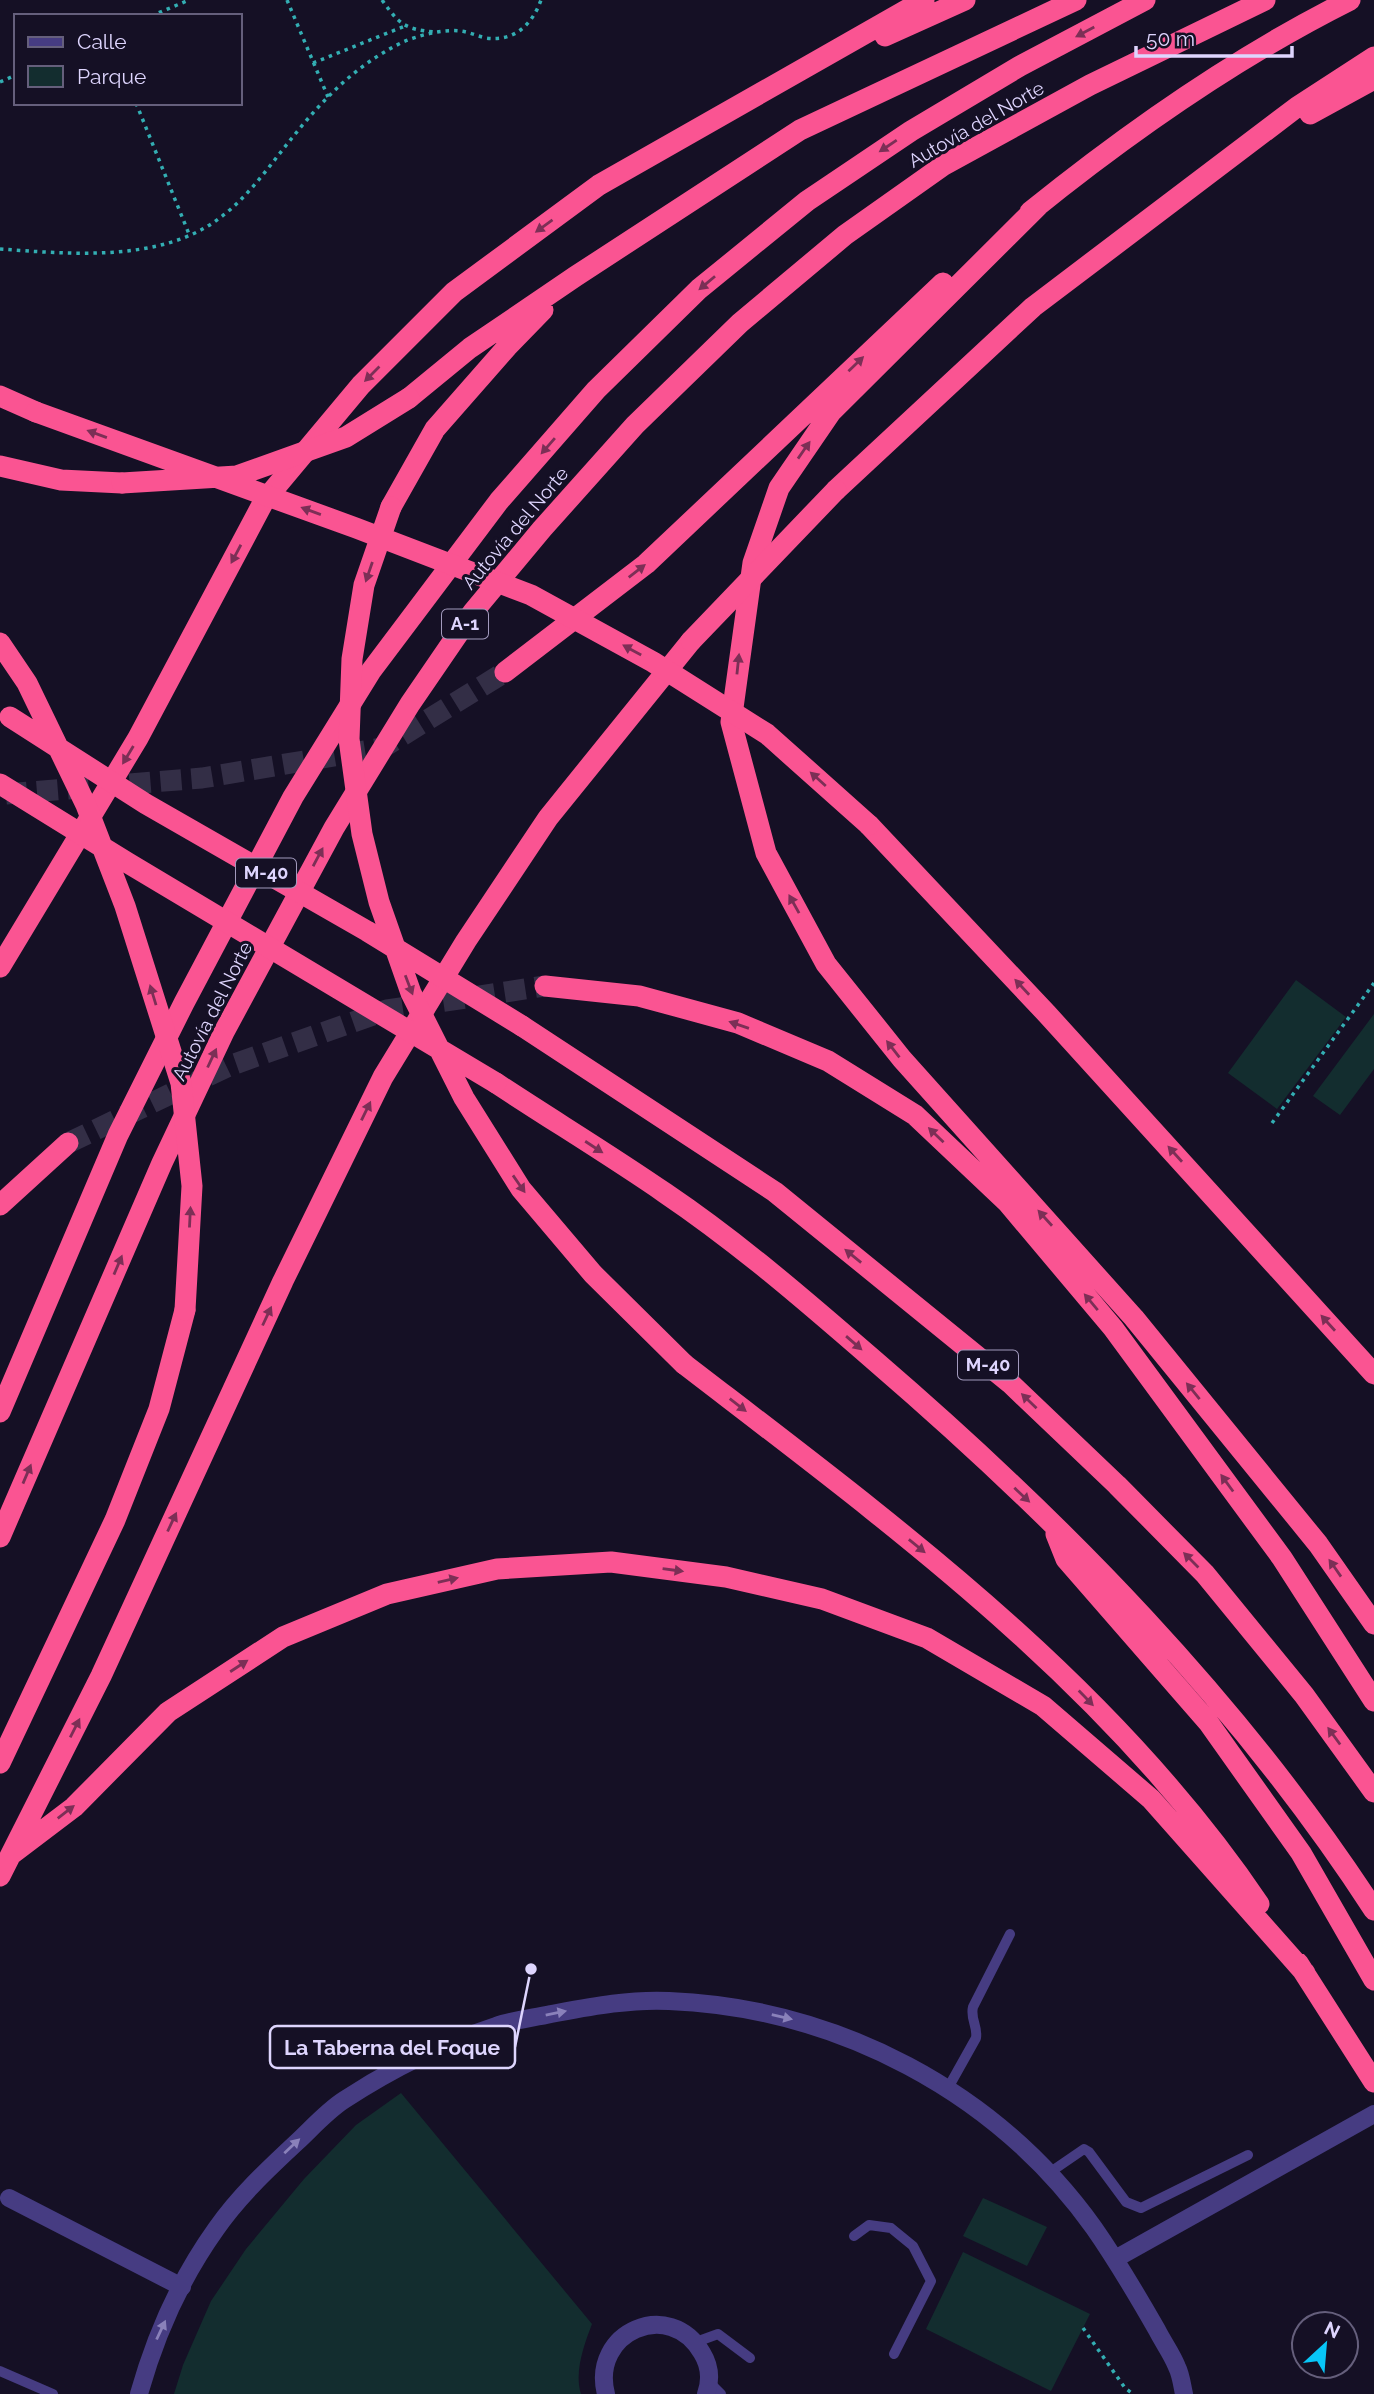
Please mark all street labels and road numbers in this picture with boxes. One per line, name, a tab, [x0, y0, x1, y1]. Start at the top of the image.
street label: Autovía del Norte	[904, 76, 1048, 172]
street label: Autovía del Norte	[457, 462, 573, 594]
road number: A-1	[442, 610, 488, 638]
road number: M-40	[236, 858, 296, 888]
street label: Autovía del Norte	[168, 938, 256, 1084]
road number: M-40	[958, 1350, 1018, 1380]

